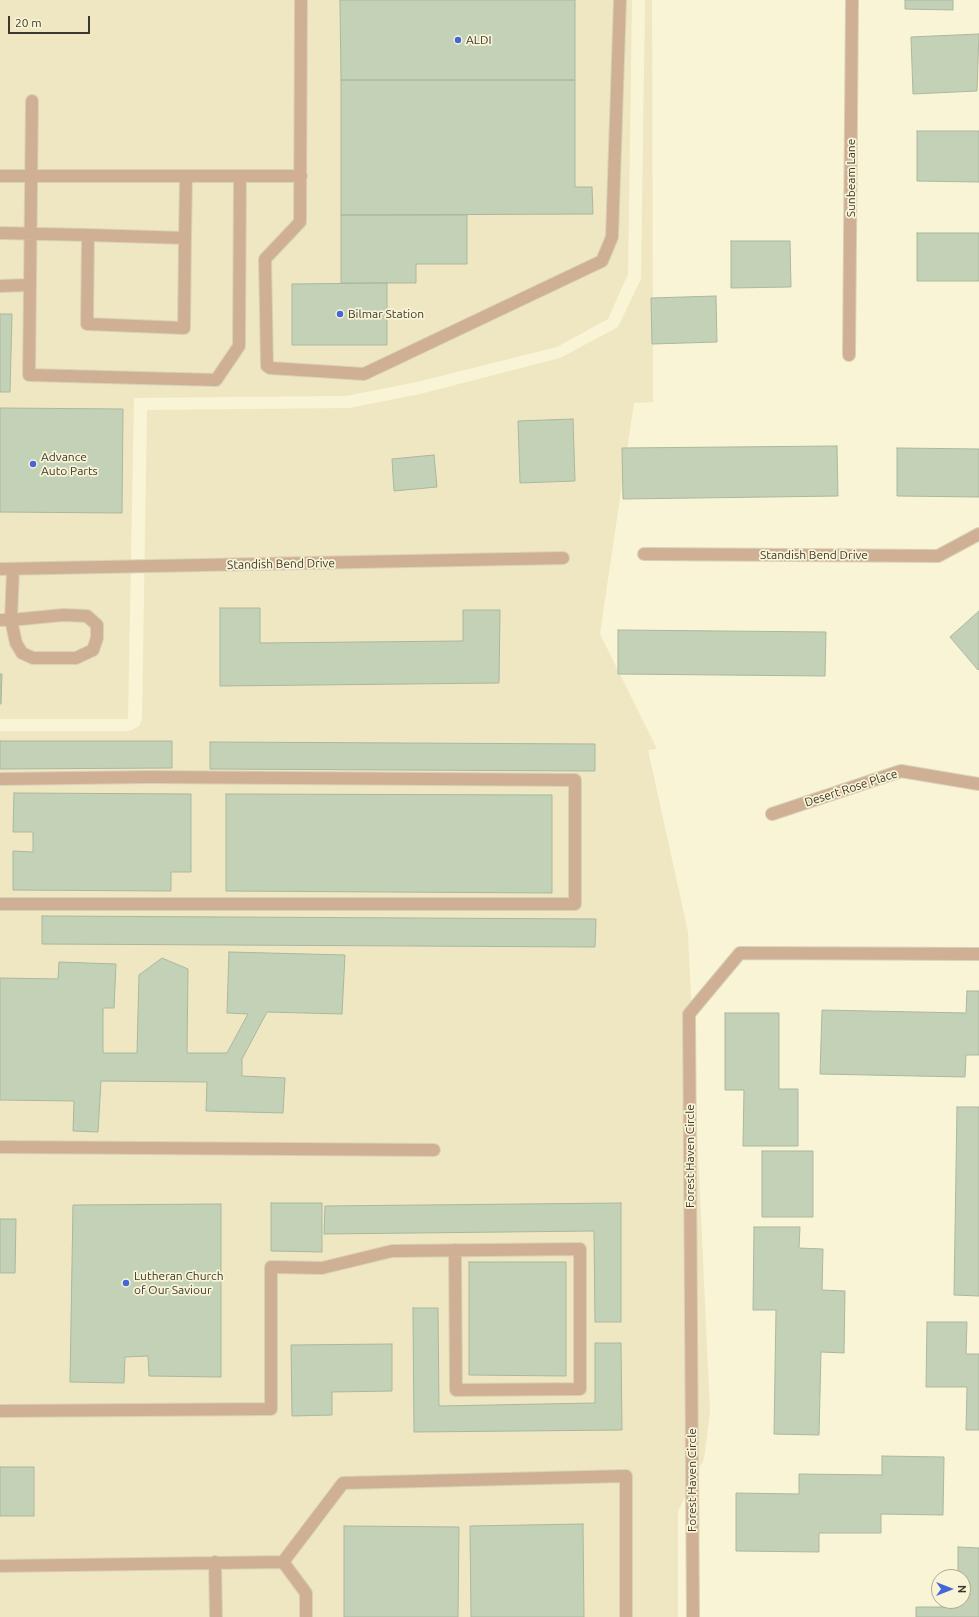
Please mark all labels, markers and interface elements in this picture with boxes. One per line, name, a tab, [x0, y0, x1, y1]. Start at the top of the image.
scale bar	[10, 8, 92, 34]
text: 20 m	[15, 16, 42, 29]
place label: ALDI	[466, 33, 491, 47]
marker: ALDI	[453, 35, 463, 45]
street label: Sunbeam Lane	[844, 139, 858, 217]
place label: Bilmar Station	[348, 307, 424, 321]
marker: Bilmar Station	[335, 309, 345, 319]
place label: Advance Auto Parts	[41, 450, 98, 478]
marker: Advance Auto Parts	[28, 459, 38, 469]
street label: Standish Bend Drive	[760, 548, 868, 562]
street label: Standish Bend Drive	[227, 556, 335, 572]
street label: Desert Rose Place	[803, 766, 899, 810]
street label: Forest Haven Circle	[683, 1104, 697, 1208]
place label: Lutheran Church of Our Saviour	[134, 1269, 223, 1297]
marker: Lutheran Church of Our Saviour	[121, 1278, 131, 1288]
street label: Forest Haven Circle	[685, 1428, 699, 1532]
north arrow	[931, 1569, 971, 1609]
text: N	[956, 1585, 968, 1593]

